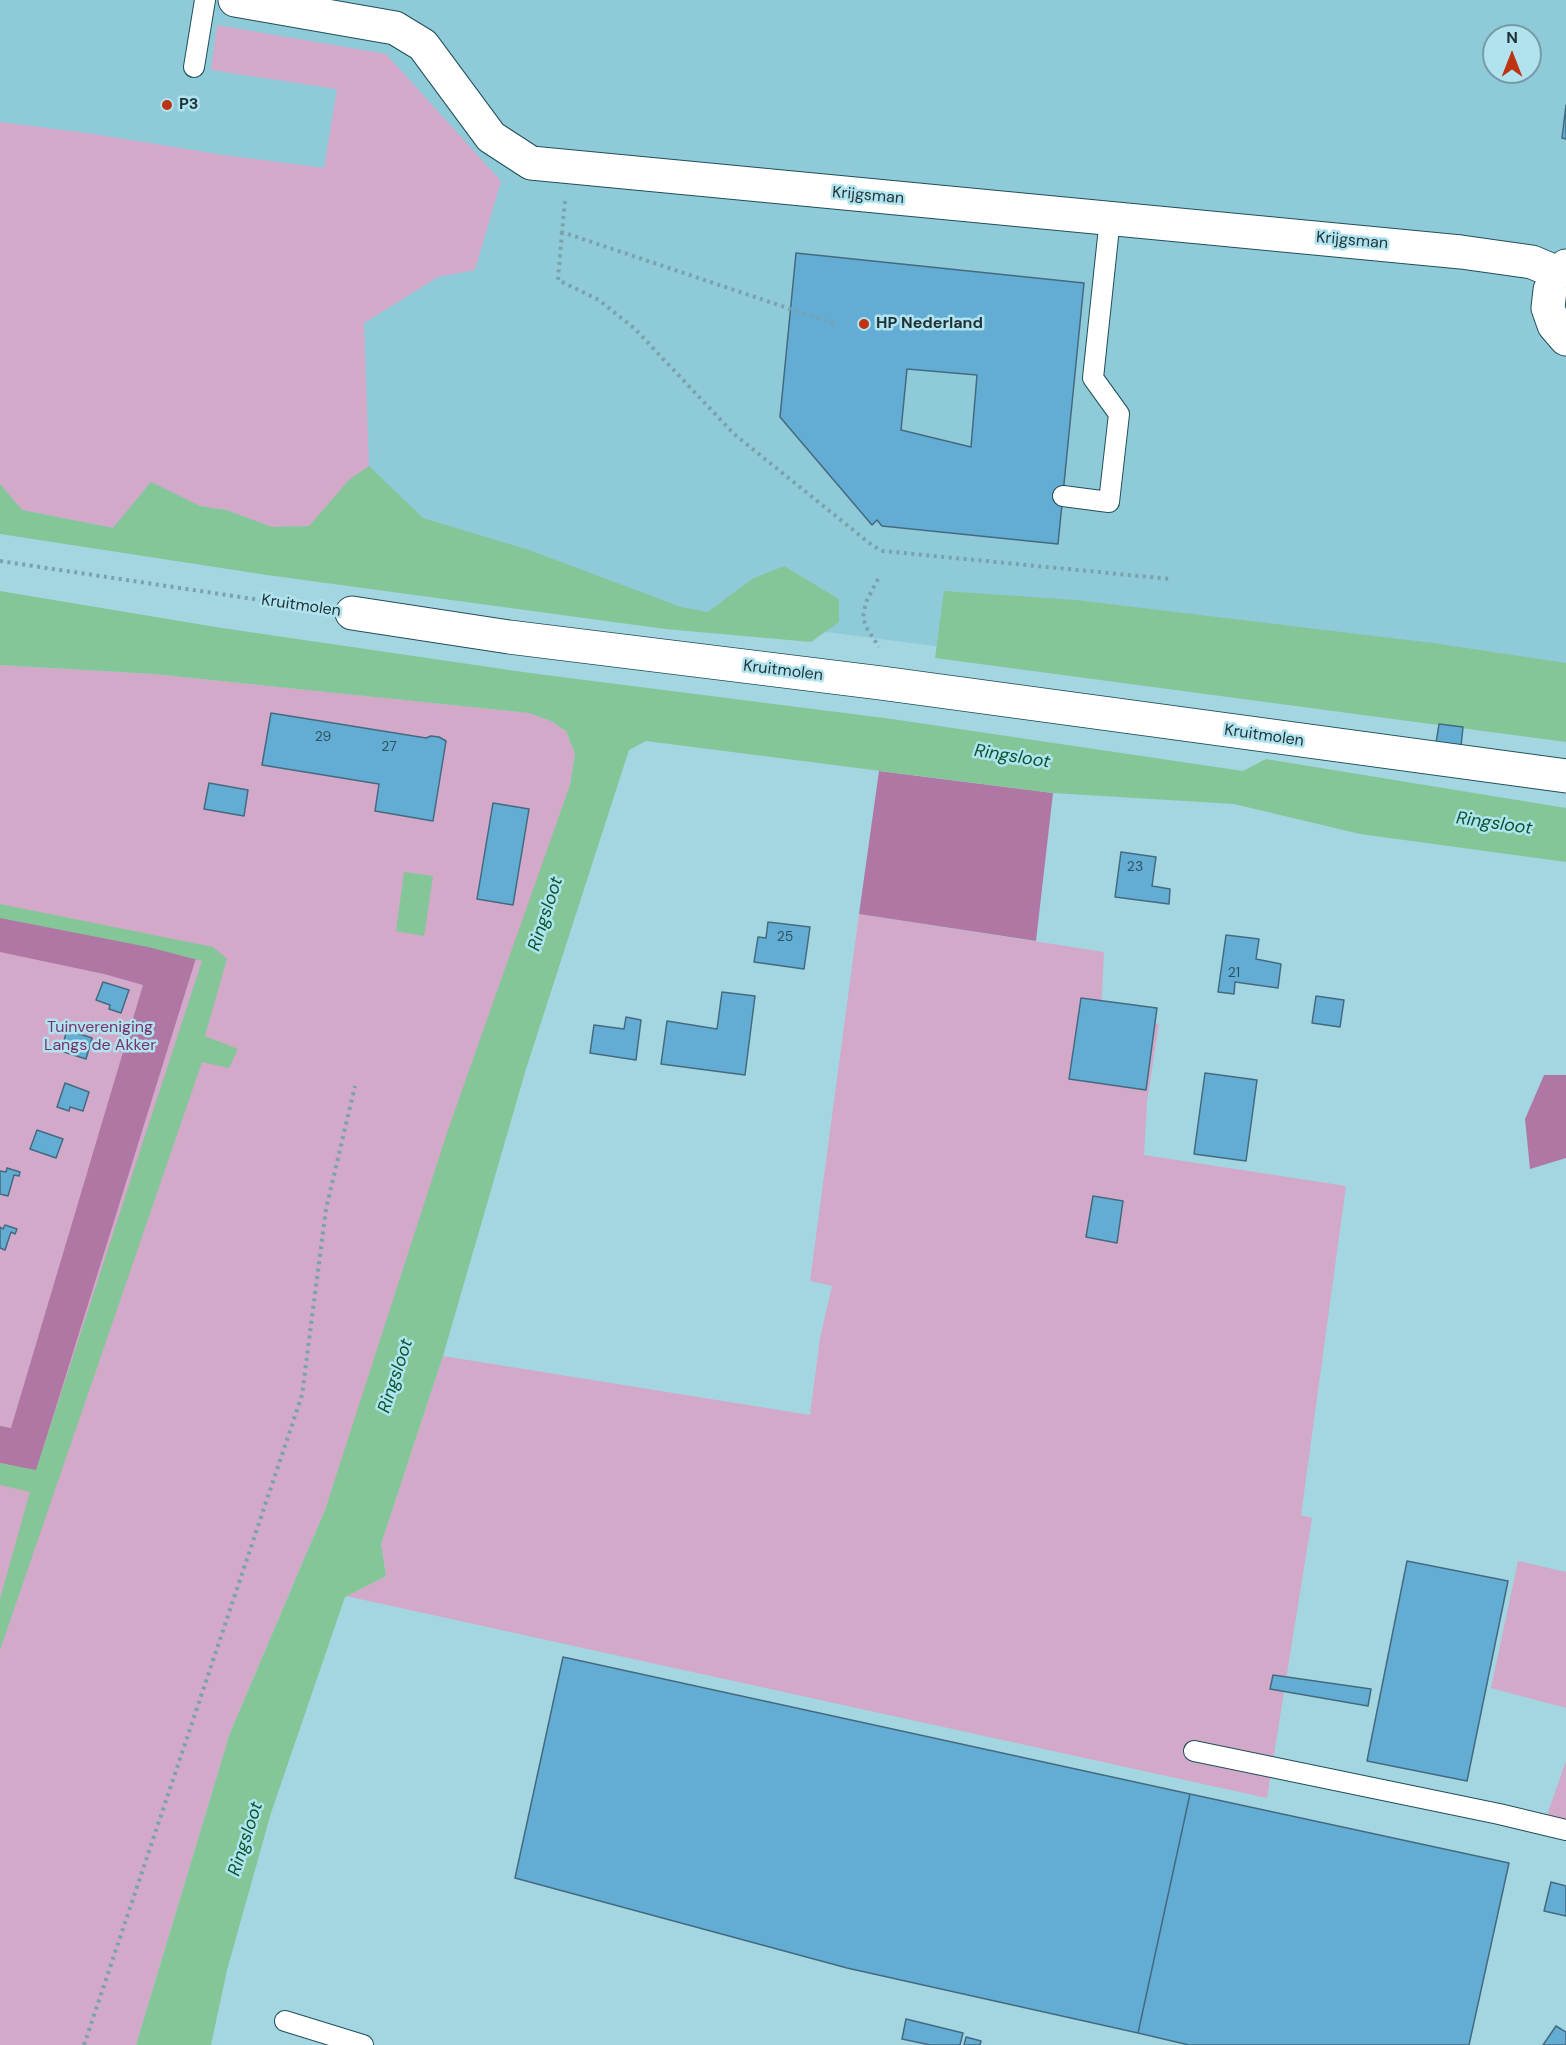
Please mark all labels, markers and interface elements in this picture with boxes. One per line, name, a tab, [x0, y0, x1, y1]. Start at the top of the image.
north arrow	[1482, 24, 1542, 84]
text: N	[1506, 27, 1518, 48]
place label: P3	[179, 95, 198, 115]
marker: P3	[160, 98, 174, 112]
street label: Krijgsman	[831, 183, 905, 209]
street label: Krijgsman	[1315, 228, 1389, 254]
place label: HP Nederland	[876, 314, 983, 334]
marker: HP Nederland	[857, 317, 871, 331]
street label: Kruitmolen	[260, 591, 342, 621]
street label: Kruitmolen	[742, 657, 824, 685]
street label: Kruitmolen	[1223, 721, 1305, 751]
house number: 29	[315, 729, 331, 745]
house number: 27	[381, 739, 397, 755]
water label: Ringsloot	[972, 740, 1052, 774]
water label: Ringsloot	[1455, 808, 1533, 840]
house number: 23	[1127, 859, 1143, 875]
water label: Ringsloot	[524, 874, 568, 954]
house number: 25	[777, 929, 793, 945]
house number: 21	[1228, 965, 1240, 981]
park label: Tuinvereniging Langs de Akker	[44, 1018, 156, 1056]
water label: Ringsloot	[374, 1336, 418, 1416]
water label: Ringsloot	[224, 1799, 268, 1879]

